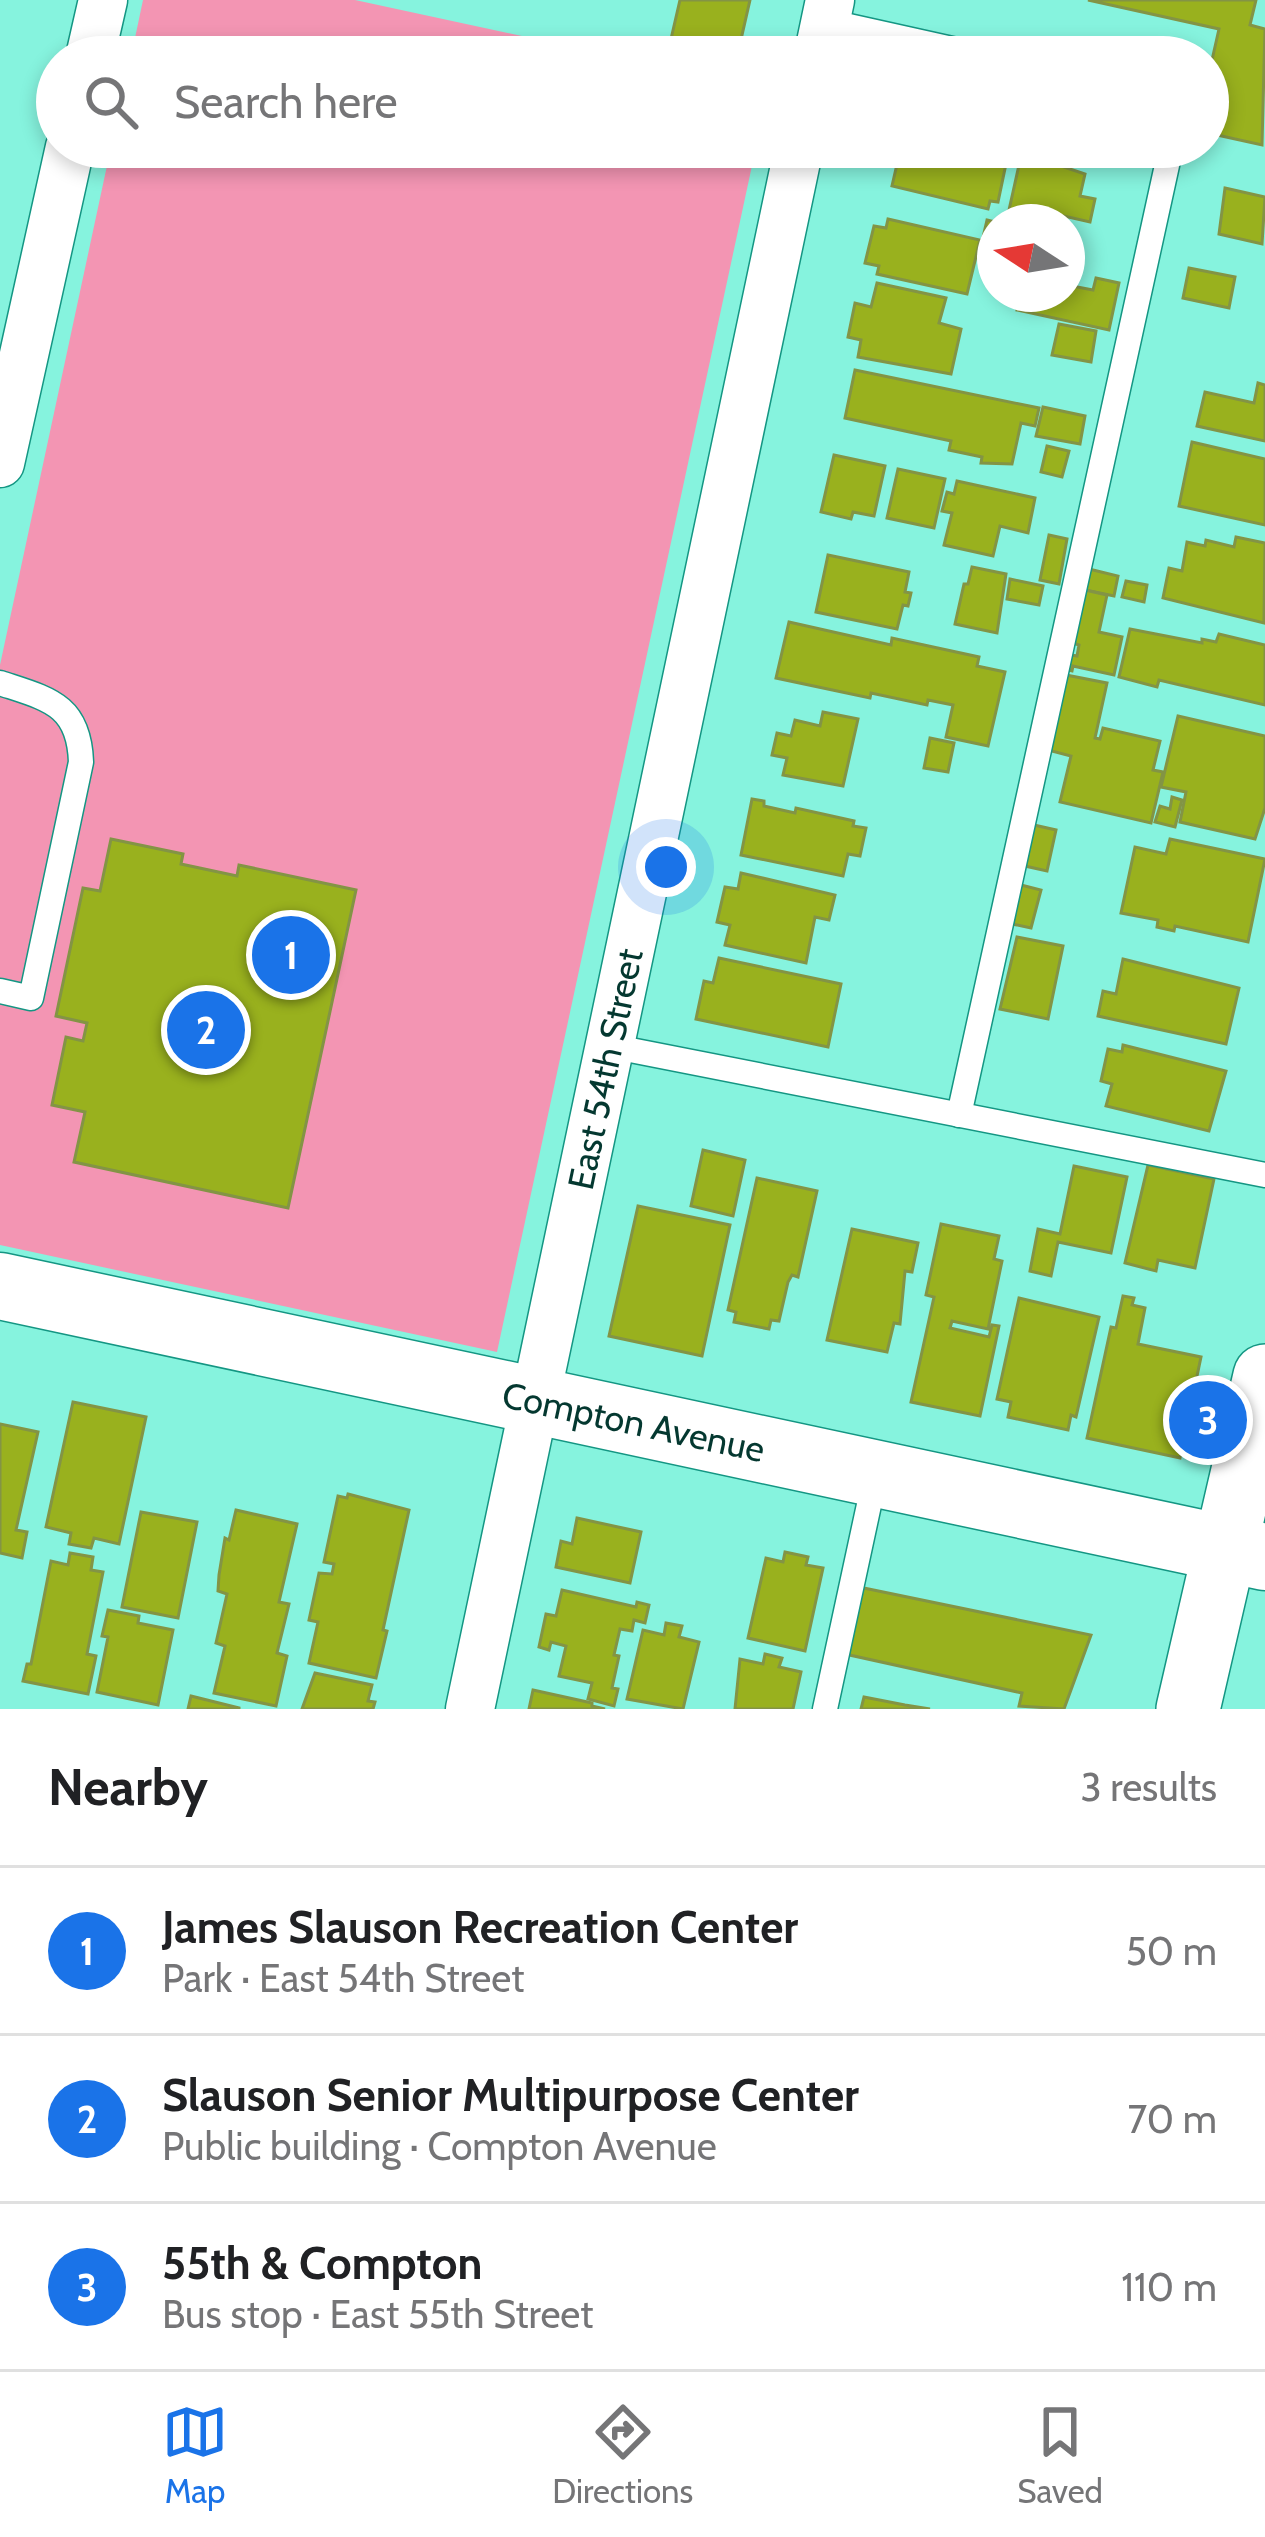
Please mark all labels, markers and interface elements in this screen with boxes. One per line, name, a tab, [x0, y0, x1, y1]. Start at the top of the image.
search box	[36, 36, 1229, 168]
icon: search	[78, 69, 144, 135]
text: Search here	[174, 75, 398, 129]
north arrow	[977, 204, 1085, 312]
your location	[636, 837, 696, 897]
pin: 1	[252, 910, 330, 1000]
street label: East 54th Street	[558, 945, 652, 1193]
pin: 2	[167, 985, 245, 1075]
street label: Compton Avenue	[498, 1372, 769, 1471]
pin: 3	[1169, 1375, 1247, 1465]
text: Nearby	[48, 1756, 208, 1818]
text: 3 results	[1080, 1763, 1217, 1811]
text: James Slauson Recreation Center	[162, 1900, 798, 1954]
text: 1	[80, 1927, 94, 1975]
text: 50 m	[1126, 1927, 1217, 1975]
text: Park · East 54th Street	[162, 1954, 524, 2002]
text: Slauson Senior Multipurpose Center	[162, 2068, 859, 2122]
text: 2	[77, 2095, 97, 2143]
text: 70 m	[1128, 2095, 1217, 2143]
text: Public building · Compton Avenue	[162, 2122, 717, 2170]
text: 55th & Compton	[162, 2236, 482, 2290]
text: 3	[76, 2263, 98, 2311]
text: 110 m	[1121, 2263, 1217, 2311]
text: Bus stop · East 55th Street	[162, 2290, 593, 2338]
tab: Map	[162, 2399, 228, 2511]
tab: Directions	[552, 2399, 693, 2511]
tab: Saved	[1017, 2399, 1103, 2511]

